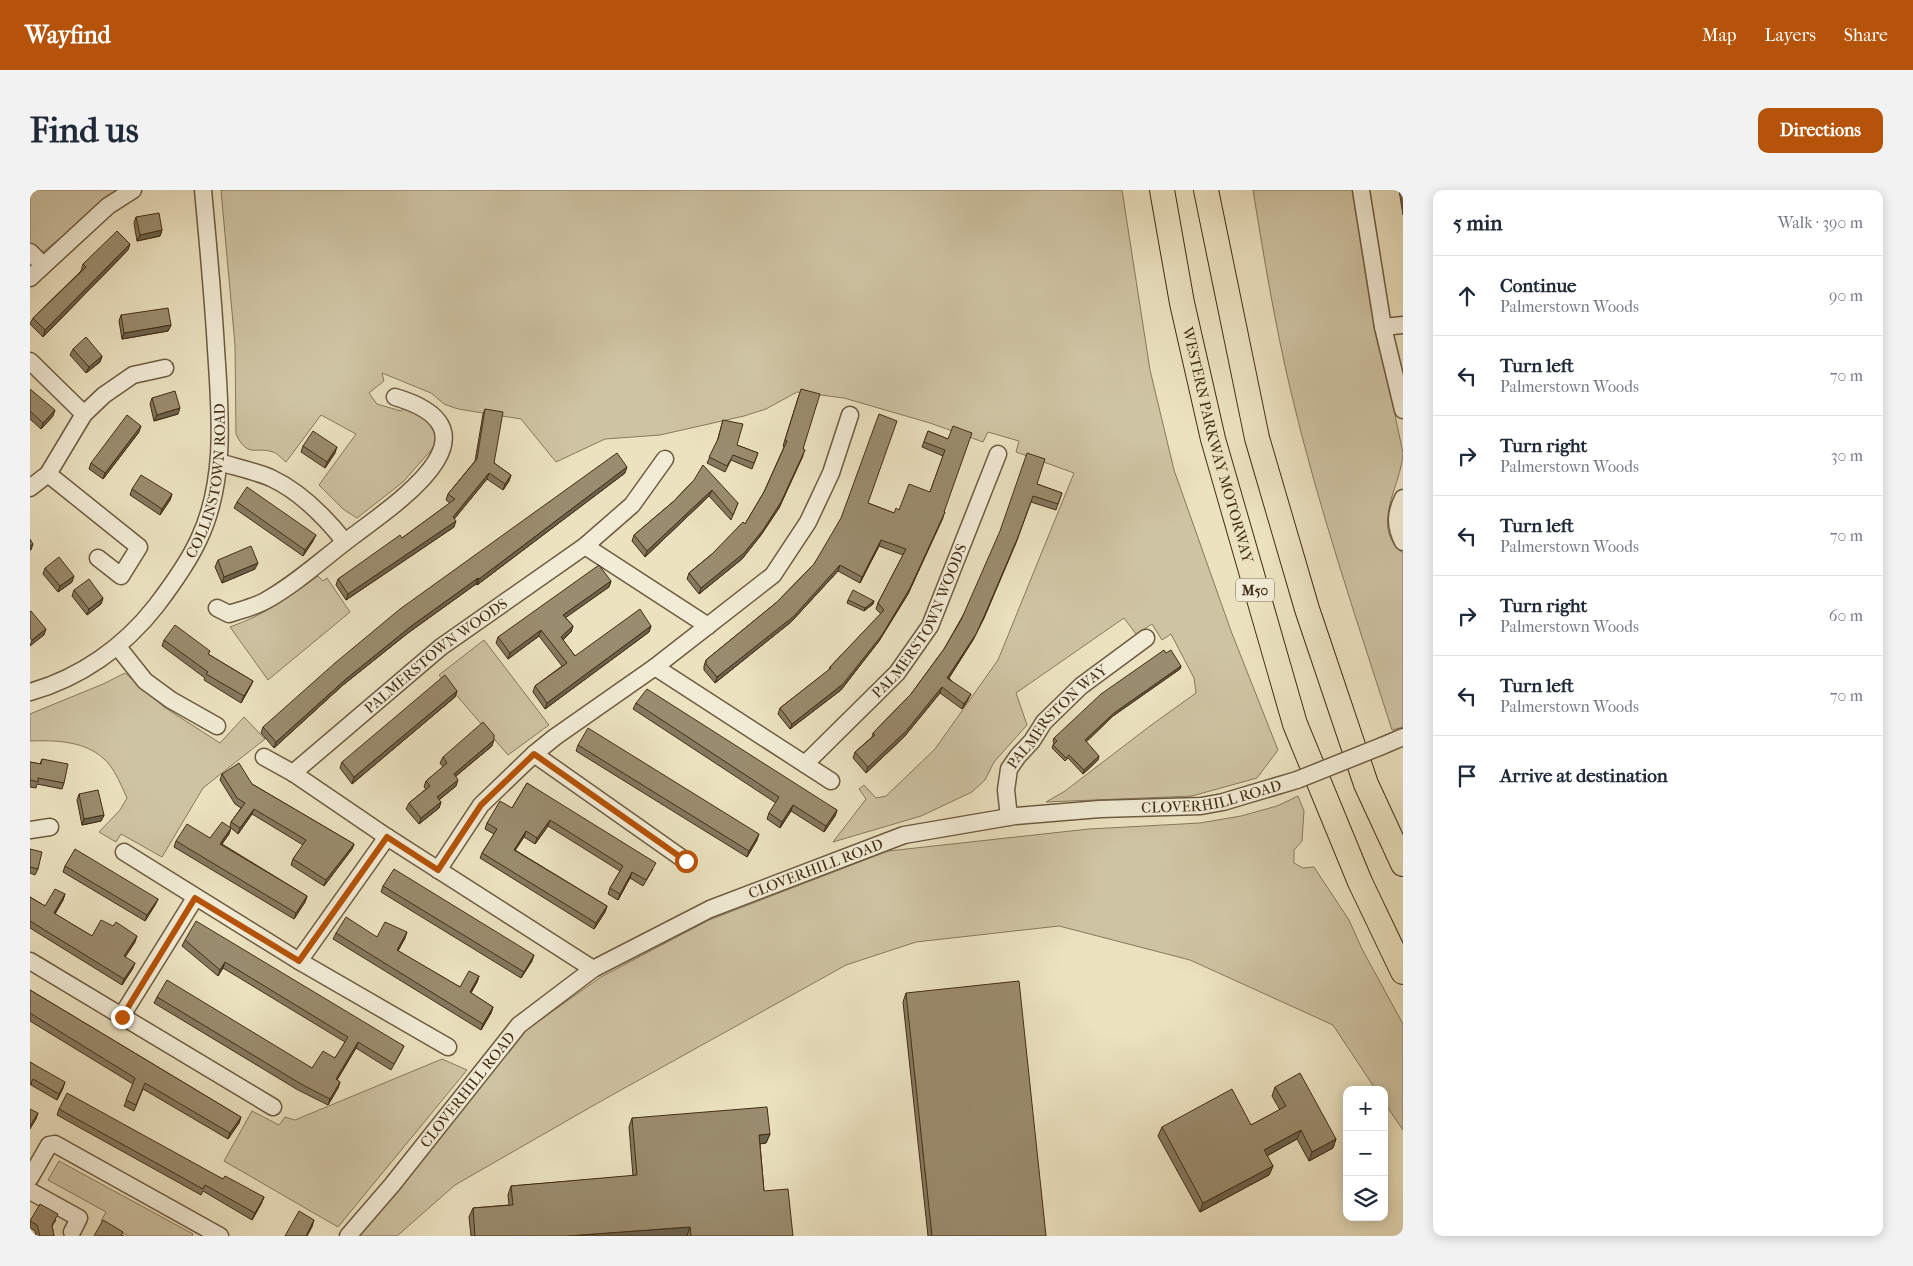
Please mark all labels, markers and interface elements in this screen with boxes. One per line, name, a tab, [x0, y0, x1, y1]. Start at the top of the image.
text: Wayfind	[25, 21, 111, 49]
text: Map	[1702, 25, 1736, 46]
text: Layers	[1764, 25, 1816, 46]
text: Share	[1844, 25, 1888, 46]
button: Directions	[1758, 108, 1883, 153]
text: Find us	[30, 110, 139, 151]
text: 5 min	[1453, 211, 1502, 235]
text: Walk · 390 m	[1778, 213, 1863, 232]
text: Continue	[1500, 275, 1576, 297]
icon: ahead	[1453, 282, 1481, 310]
text: 90 m	[1829, 286, 1863, 305]
text: Palmerstown Woods	[1500, 297, 1639, 316]
street label: WESTERN PARKWAY MOTORWAY	[1178, 324, 1257, 566]
text: Turn left	[1500, 355, 1574, 377]
icon: left	[1453, 362, 1481, 390]
text: 70 m	[1830, 366, 1863, 385]
text: Palmerstown Woods	[1500, 377, 1639, 396]
street label: COLLINSTOWN ROAD	[182, 403, 229, 561]
text: Turn right	[1500, 435, 1587, 457]
icon: right	[1453, 442, 1481, 470]
text: 30 m	[1831, 446, 1863, 465]
text: Palmerstown Woods	[1500, 457, 1639, 476]
text: Turn left	[1500, 515, 1574, 537]
icon: left	[1453, 522, 1481, 550]
text: 70 m	[1830, 526, 1863, 545]
text: Palmerstown Woods	[1500, 537, 1639, 556]
street label: PALMERSTOWN WOODS	[868, 541, 971, 702]
road number: M50	[1236, 578, 1274, 602]
street label: PALMERSTOWN WOODS	[361, 594, 511, 717]
text: Turn right	[1500, 595, 1587, 617]
icon: right	[1453, 602, 1481, 630]
text: 60 m	[1829, 606, 1863, 625]
text: Palmerstown Woods	[1500, 617, 1639, 636]
street label: PALMERSTON WAY	[1003, 660, 1111, 772]
text: Turn left	[1500, 675, 1574, 697]
icon: left	[1453, 682, 1481, 710]
text: 70 m	[1830, 686, 1863, 705]
text: Palmerstown Woods	[1500, 697, 1639, 716]
icon: arrive	[1453, 762, 1481, 790]
text: Arrive at destination	[1500, 765, 1668, 787]
street label: CLOVERHILL ROAD	[1141, 776, 1284, 817]
street label: CLOVERHILL ROAD	[746, 835, 886, 903]
route start	[675, 850, 698, 873]
route end	[111, 1006, 134, 1029]
street label: CLOVERHILL ROAD	[416, 1028, 519, 1151]
map controls	[1343, 1086, 1388, 1221]
button: +	[1343, 1086, 1388, 1131]
button: −	[1343, 1131, 1388, 1176]
button: layers	[1343, 1176, 1388, 1221]

